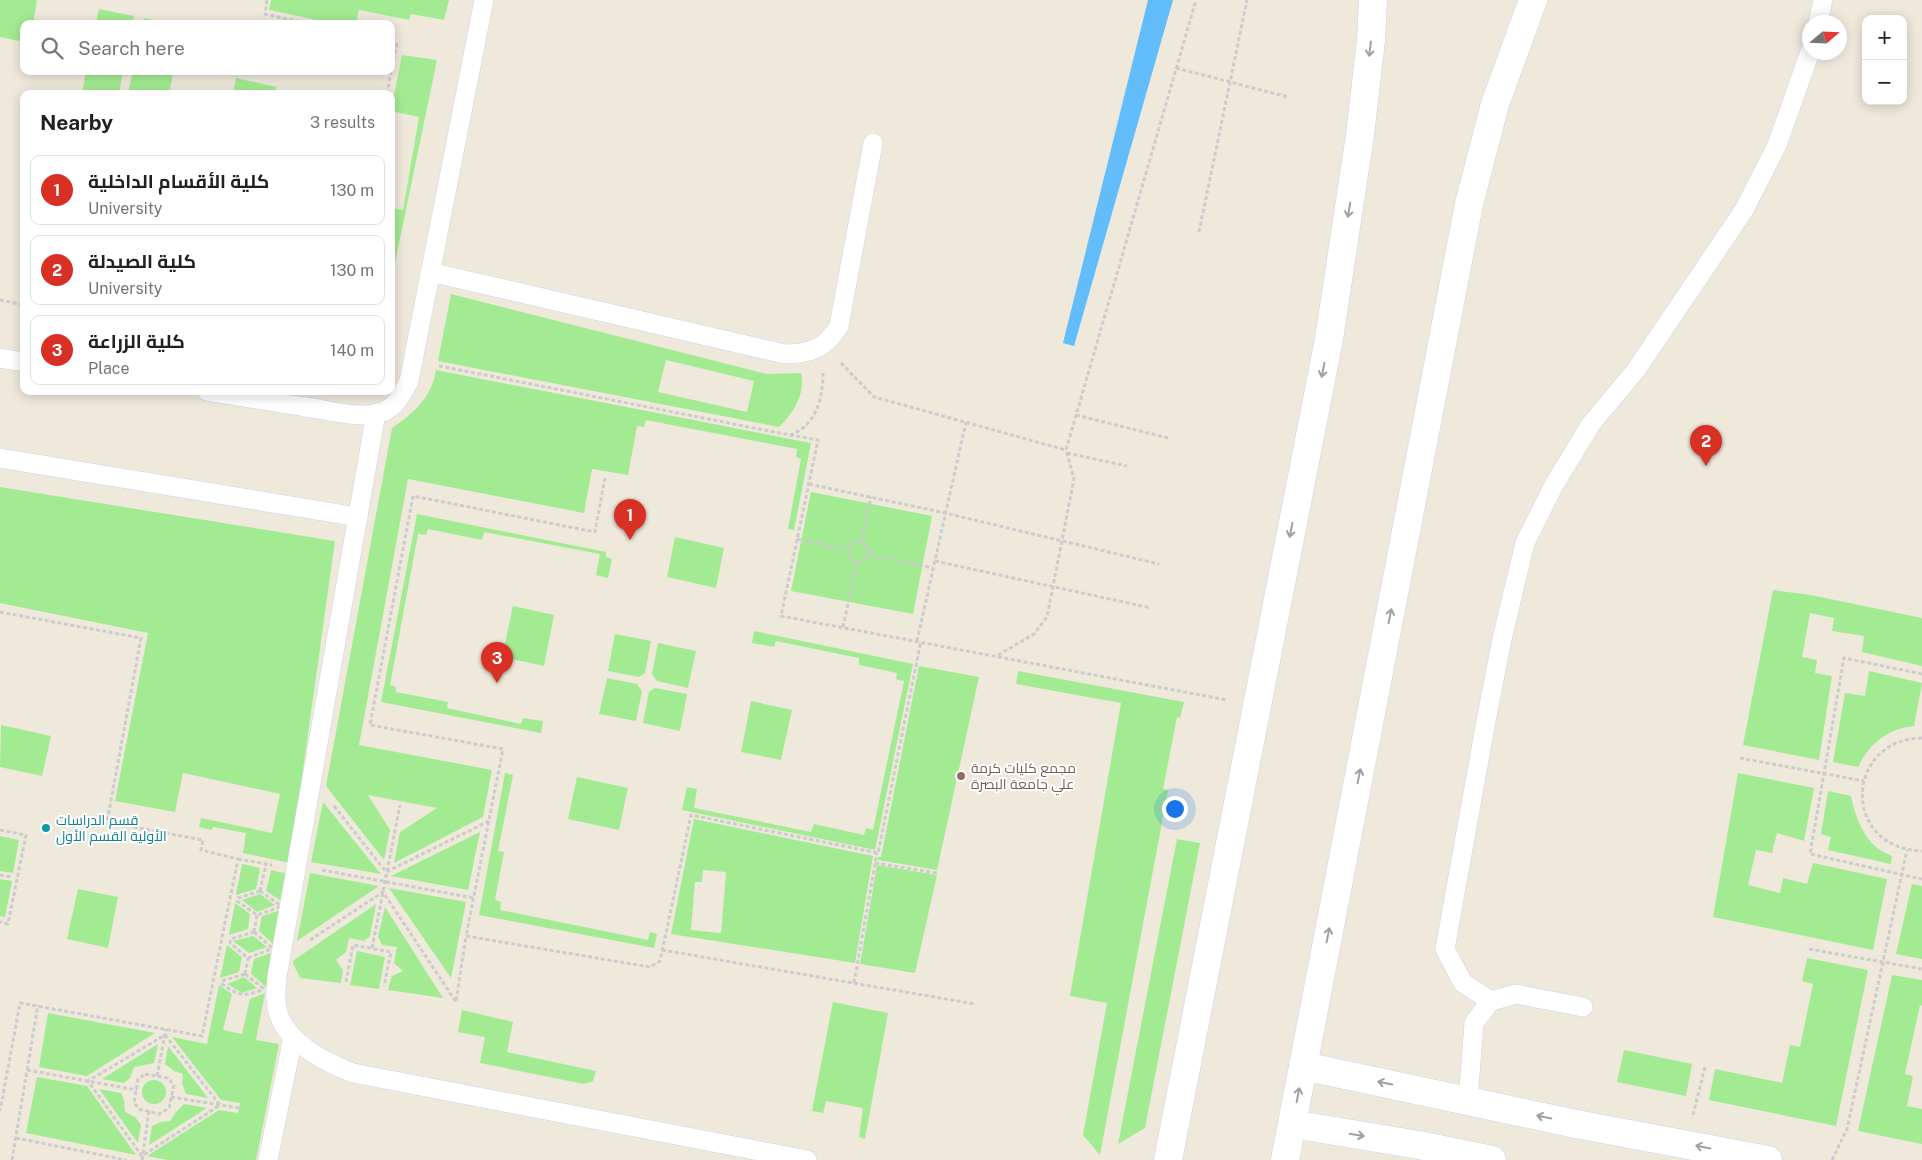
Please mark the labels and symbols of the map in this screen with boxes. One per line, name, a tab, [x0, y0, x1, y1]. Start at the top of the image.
north arrow	[1802, 15, 1847, 60]
one-way arrow	[1365, 40, 1375, 56]
one-way arrow	[1343, 201, 1353, 217]
one-way arrow	[1318, 362, 1327, 378]
pin: 2	[1690, 425, 1722, 466]
pin: 1	[614, 499, 646, 540]
one-way arrow	[1286, 521, 1296, 537]
one-way arrow	[1386, 609, 1395, 625]
pin: 3	[481, 642, 513, 683]
place label: مجمع كليات كرمة علي جامعة البصرة	[971, 760, 1076, 796]
one-way arrow	[1355, 768, 1365, 784]
marker: مجمع كليات كرمة علي جامعة البصرة	[955, 770, 967, 782]
your location	[1162, 796, 1188, 822]
place label: قسم الدراسات الأولية القسم الأول	[56, 812, 167, 846]
marker: قسم الدراسات الأولية القسم الأول	[40, 822, 52, 834]
one-way arrow	[1324, 928, 1334, 944]
one-way arrow	[1377, 1078, 1393, 1087]
one-way arrow	[1293, 1087, 1303, 1103]
one-way arrow	[1536, 1112, 1552, 1121]
one-way arrow	[1349, 1130, 1365, 1140]
one-way arrow	[1696, 1142, 1712, 1151]

